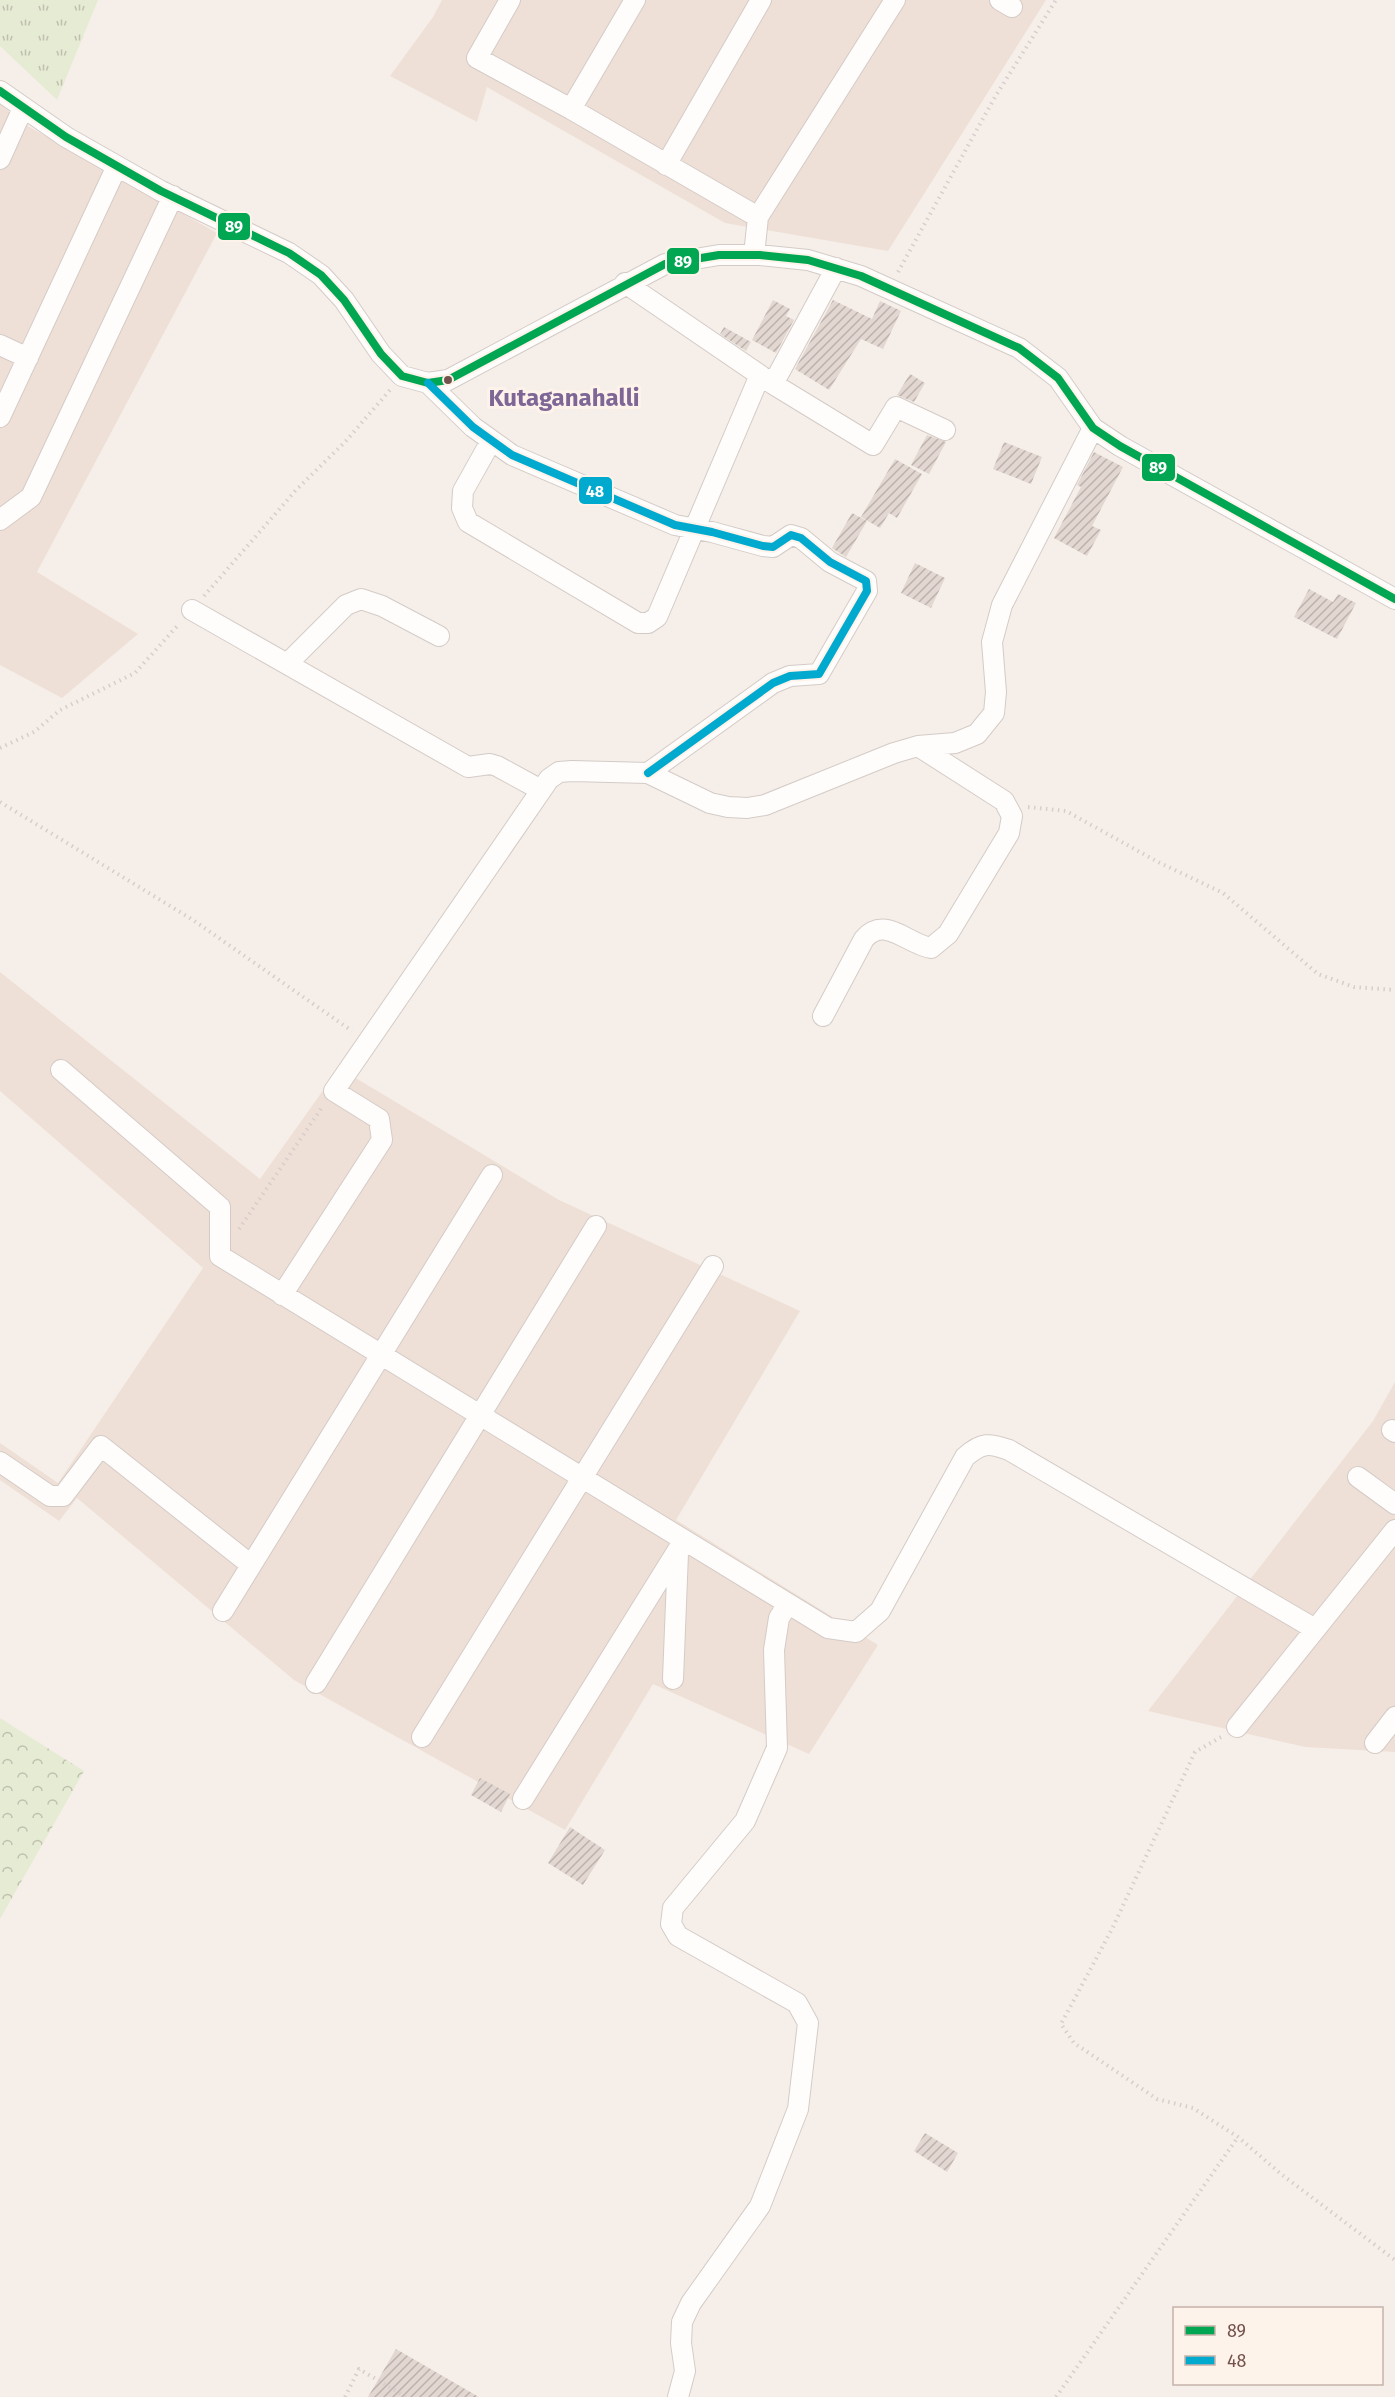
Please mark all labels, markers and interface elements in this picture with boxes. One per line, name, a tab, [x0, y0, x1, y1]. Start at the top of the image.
line badge: 89	[217, 212, 251, 241]
text: 89	[225, 217, 243, 236]
line badge: 89	[666, 247, 700, 275]
text: 89	[674, 252, 692, 271]
unlabelled marker	[442, 374, 454, 386]
district label: Kutaganahalli	[488, 384, 640, 412]
line badge: 89	[1141, 453, 1176, 482]
text: 89	[1149, 458, 1167, 477]
line badge: 48	[578, 476, 613, 505]
text: 48	[586, 482, 604, 501]
legend	[1173, 2307, 1383, 2385]
text: 89	[1227, 2320, 1246, 2342]
text: 48	[1227, 2350, 1247, 2372]

